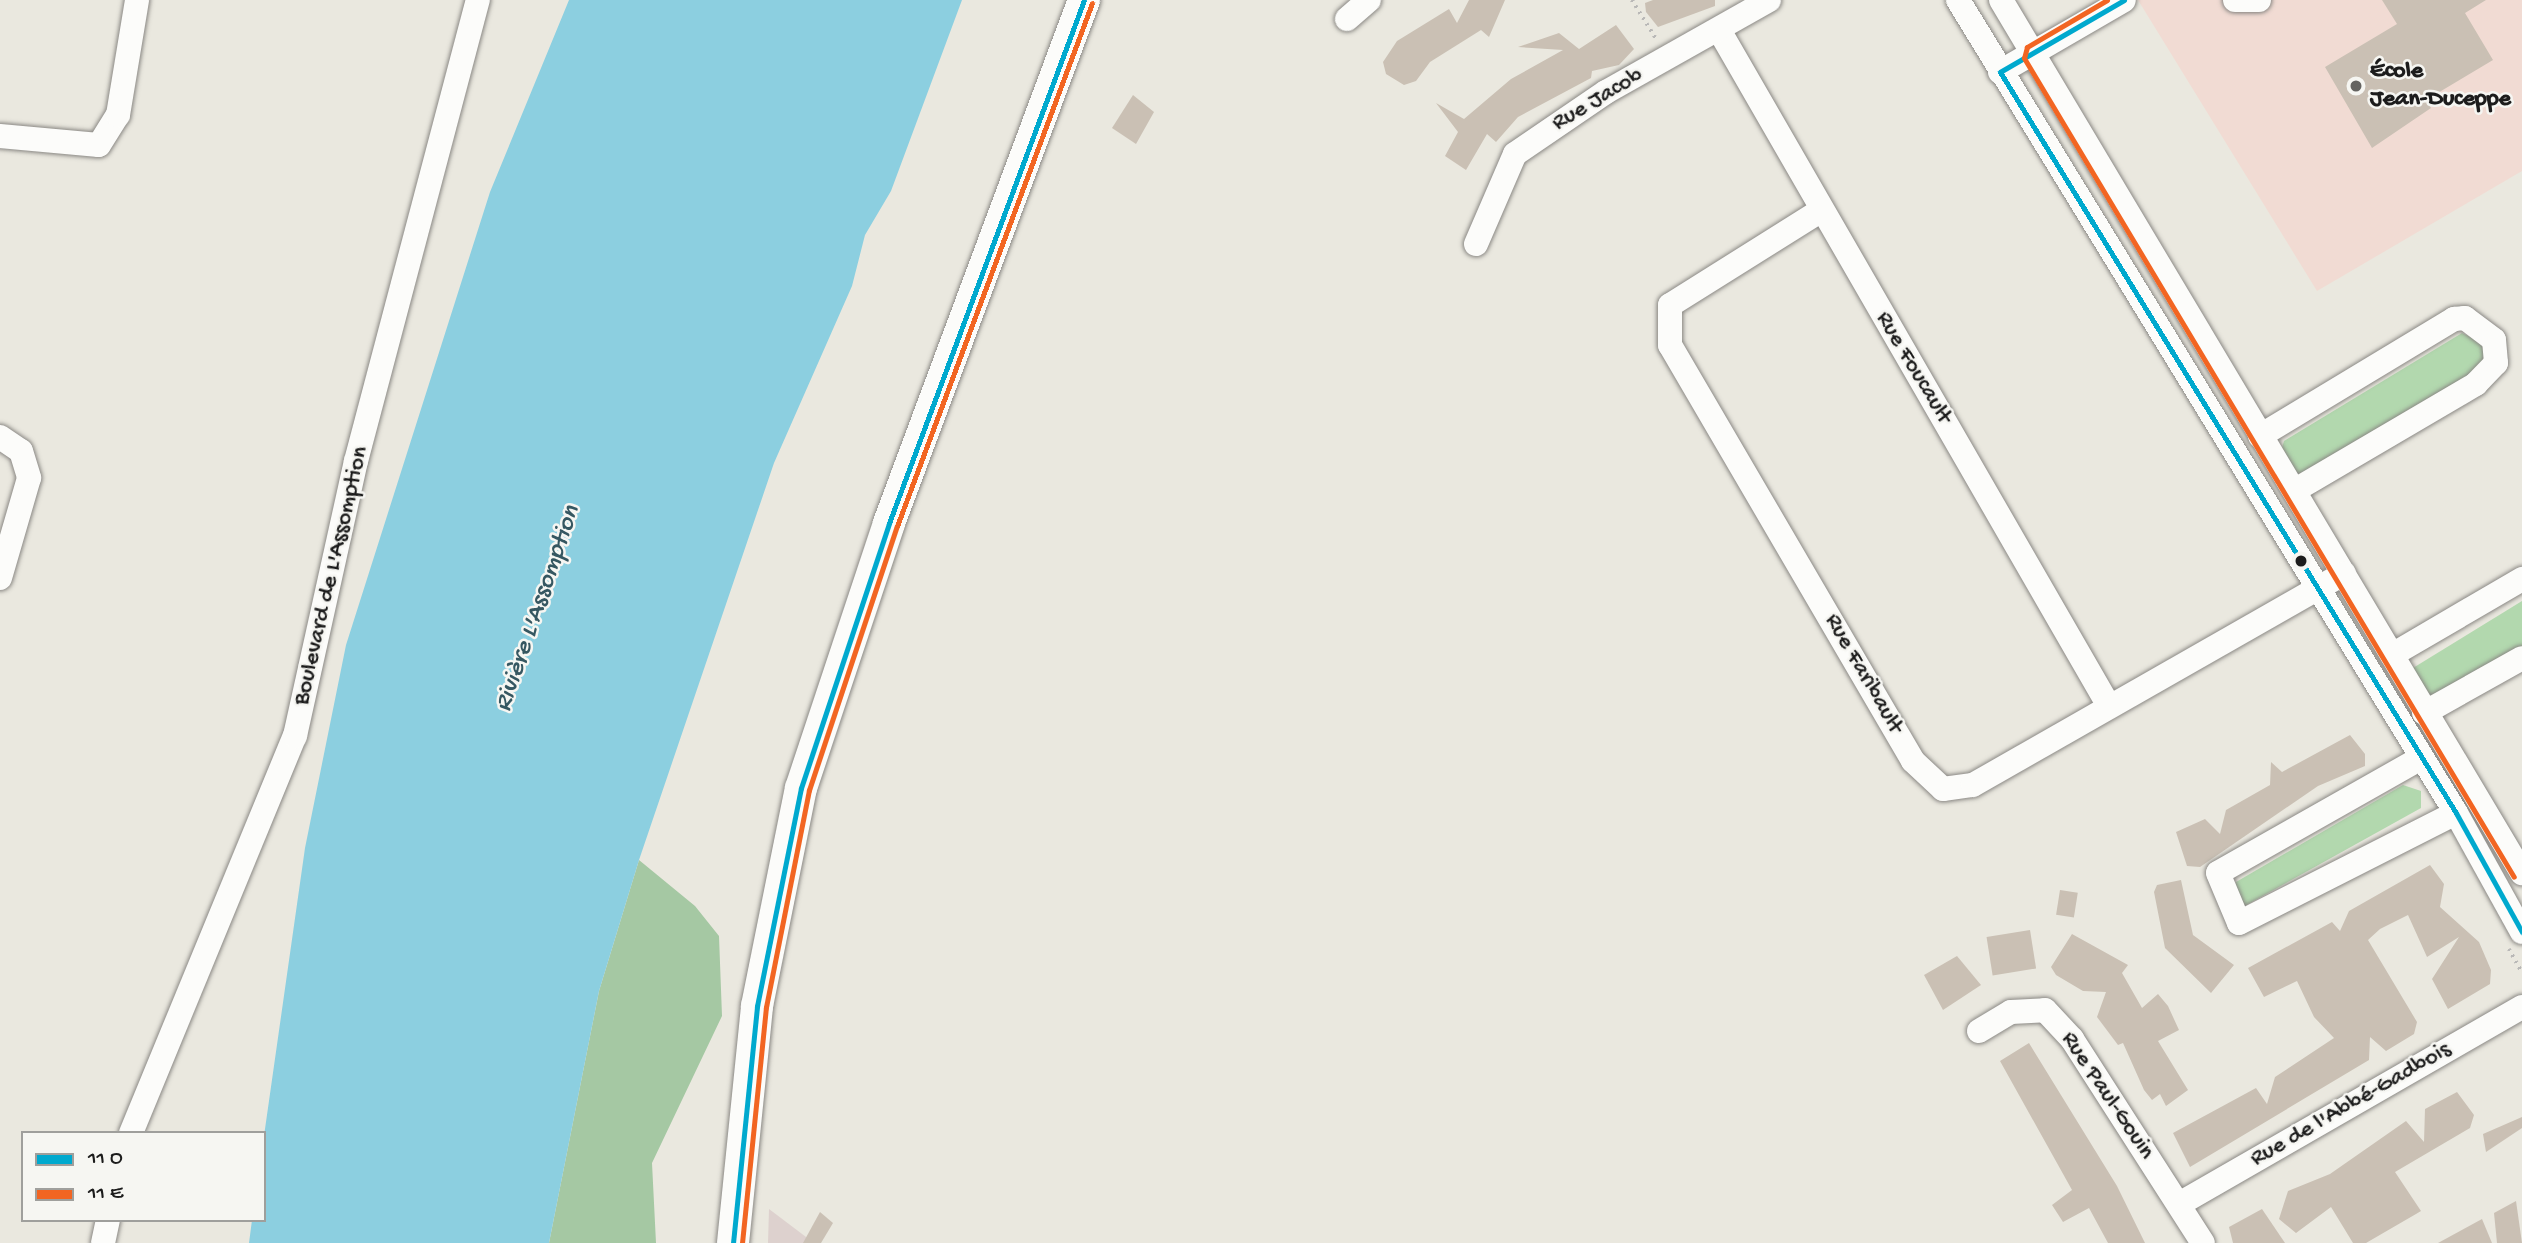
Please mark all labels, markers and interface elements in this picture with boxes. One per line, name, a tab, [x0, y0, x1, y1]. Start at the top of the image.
place label: École Jean-Duceppe	[2370, 58, 2511, 114]
street label: Rue Jacob	[1547, 62, 1649, 138]
marker: École Jean-Duceppe	[2348, 78, 2364, 94]
street label: Rue Foucault	[1868, 307, 1958, 429]
street label: Boulevard de L'Assomption	[288, 444, 376, 708]
water label: Rivière L'Assomption	[489, 502, 589, 716]
unlabelled marker	[2294, 554, 2308, 568]
street label: Rue Faribault	[1817, 609, 1909, 739]
street label: Rue Paul-Gouin	[2054, 1027, 2160, 1165]
street label: Rue de l'Abbé-Gadbois	[2246, 1036, 2456, 1174]
legend	[21, 1131, 266, 1222]
text: 11 O	[88, 1147, 123, 1172]
text: 11 E	[88, 1182, 123, 1207]

